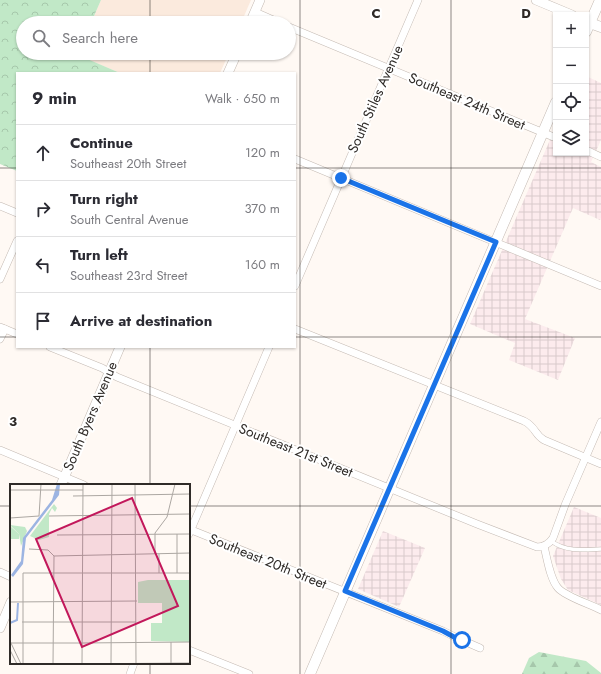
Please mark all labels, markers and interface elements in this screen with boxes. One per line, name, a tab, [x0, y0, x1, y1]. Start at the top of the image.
text: C	[371, 4, 381, 23]
text: D	[521, 4, 531, 23]
map controls	[553, 12, 589, 156]
button: +	[553, 12, 589, 48]
search box	[16, 16, 296, 60]
icon: search	[30, 27, 52, 49]
text: Search here	[62, 27, 138, 49]
street label: South Stiles Avenue	[342, 42, 408, 156]
button: −	[553, 48, 589, 84]
street label: Southeast 24th Street	[406, 67, 529, 135]
button: locate	[553, 84, 589, 120]
text: 9 min	[32, 86, 77, 110]
text: Walk · 650 m	[205, 89, 280, 108]
button: layers	[553, 120, 589, 156]
text: Continue	[70, 132, 133, 154]
icon: ahead	[32, 142, 54, 164]
text: 120 m	[245, 143, 280, 162]
text: Southeast 20th Street	[70, 154, 186, 173]
route end	[332, 169, 350, 187]
text: Turn right	[70, 188, 138, 210]
icon: right	[32, 198, 54, 220]
text: 370 m	[244, 199, 280, 218]
text: South Central Avenue	[70, 210, 189, 229]
text: Turn left	[70, 244, 128, 266]
icon: left	[32, 254, 54, 276]
text: 160 m	[245, 255, 280, 274]
text: Southeast 23rd Street	[70, 266, 187, 285]
icon: arrive	[32, 310, 54, 332]
text: Arrive at destination	[70, 310, 212, 332]
street label: South Byers Avenue	[58, 358, 122, 474]
text: 3	[9, 412, 17, 431]
street label: Southeast 21st Street	[236, 418, 357, 482]
inset map	[10, 484, 190, 664]
street label: Southeast 20th Street	[206, 528, 330, 594]
route start	[453, 631, 471, 649]

